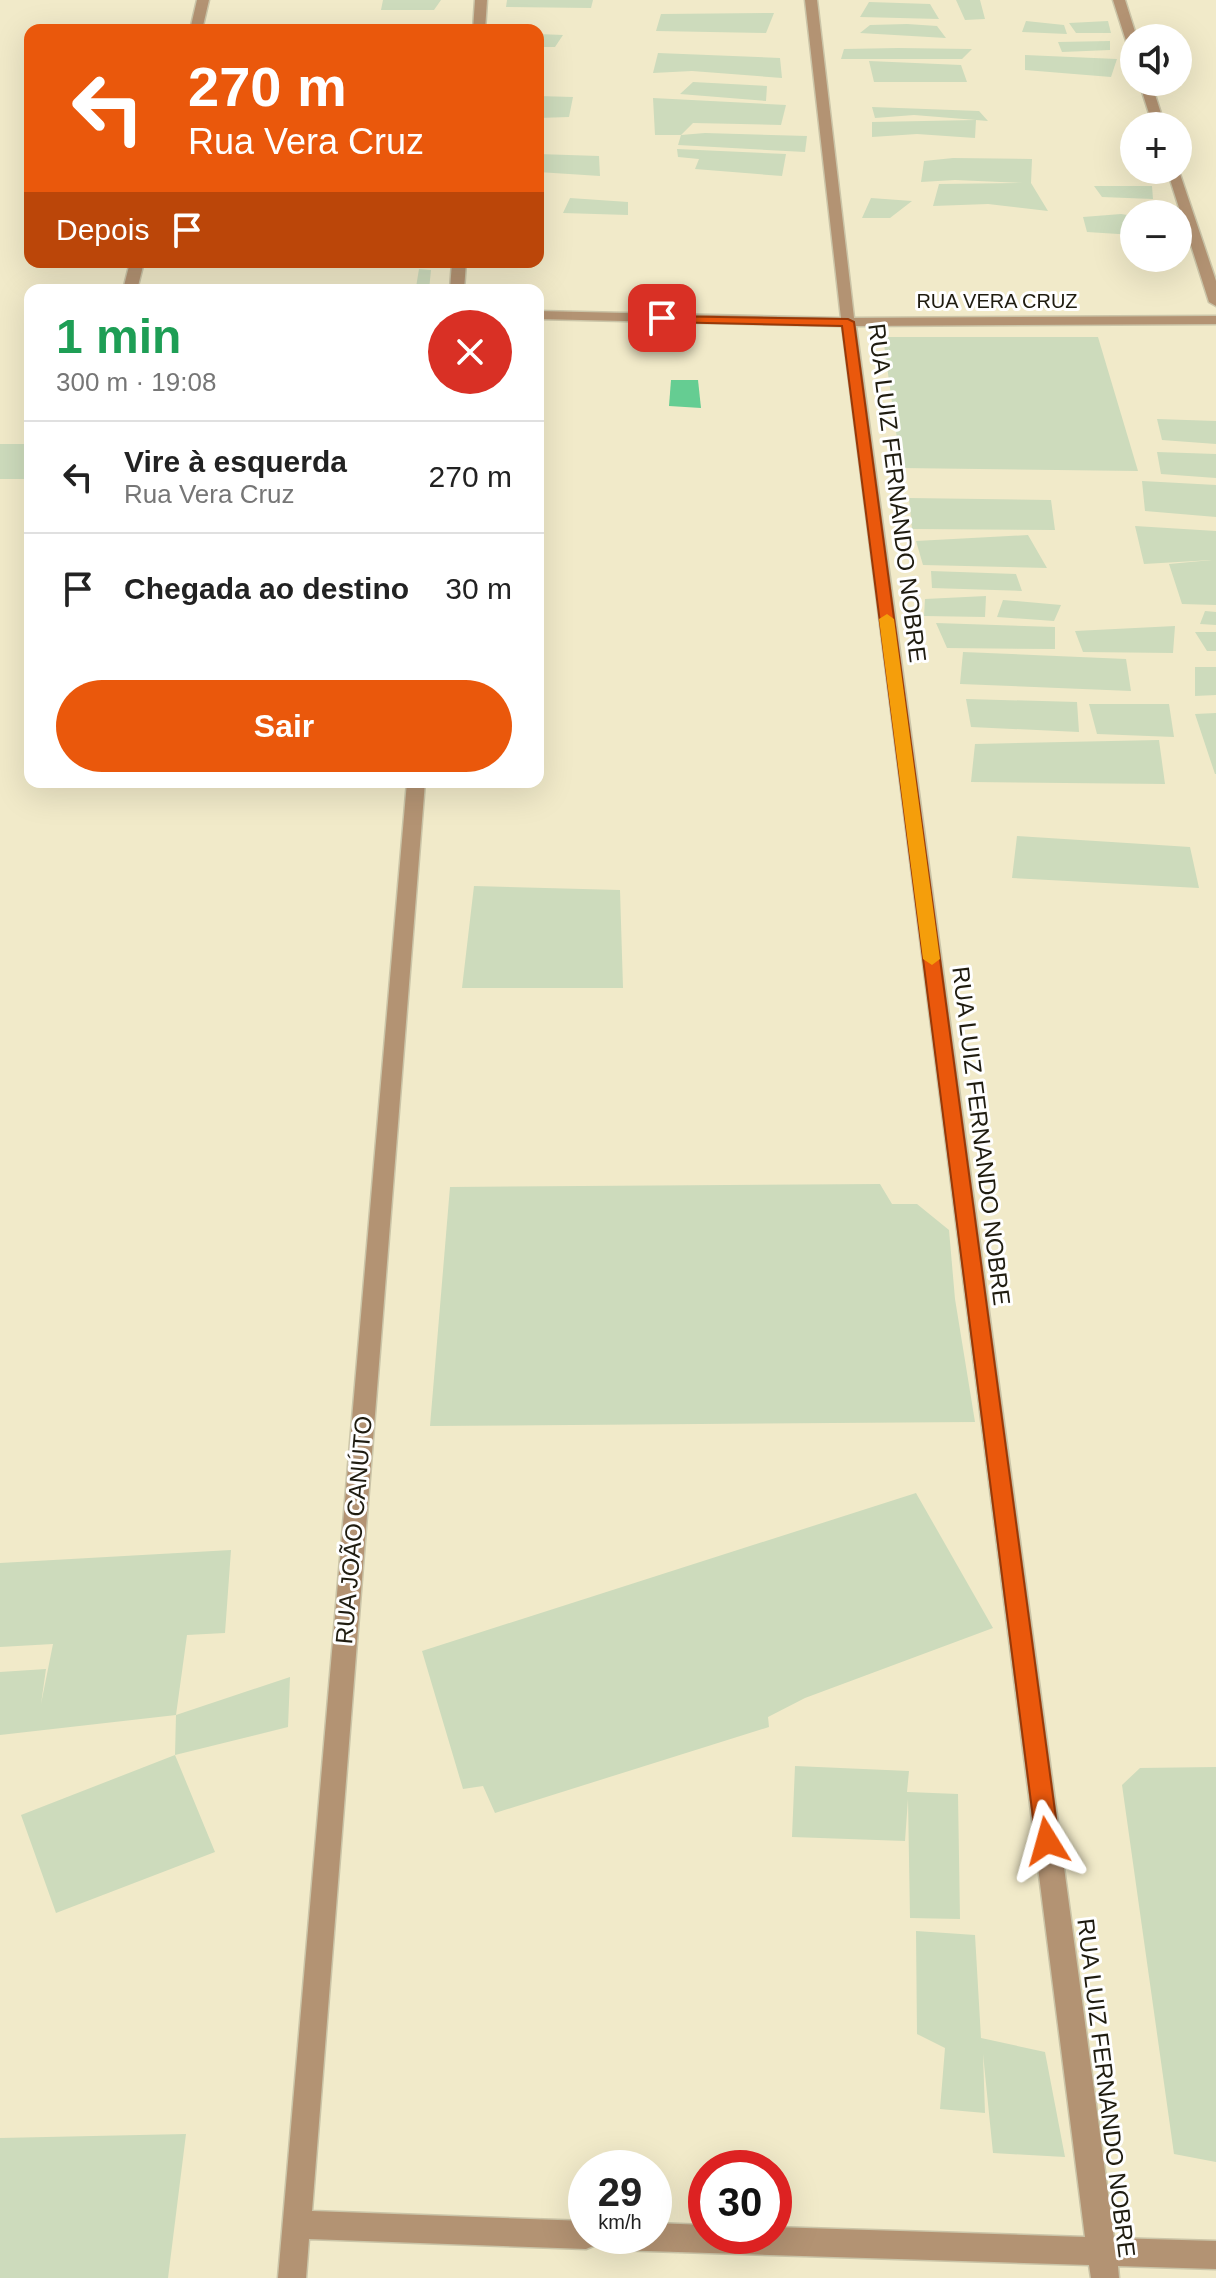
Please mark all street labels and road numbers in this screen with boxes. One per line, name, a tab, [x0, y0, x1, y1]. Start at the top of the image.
street label: RUA VERA CRUZ	[916, 290, 1078, 312]
street label: RUA LUIZ FERNANDO NOBRE	[863, 322, 932, 664]
street label: RUA LUIZ FERNANDO NOBRE	[947, 965, 1016, 1307]
street label: RUA JOÃO CANÚTO	[330, 1415, 377, 1645]
street label: RUA LUIZ FERNANDO NOBRE	[1072, 1917, 1141, 2259]

